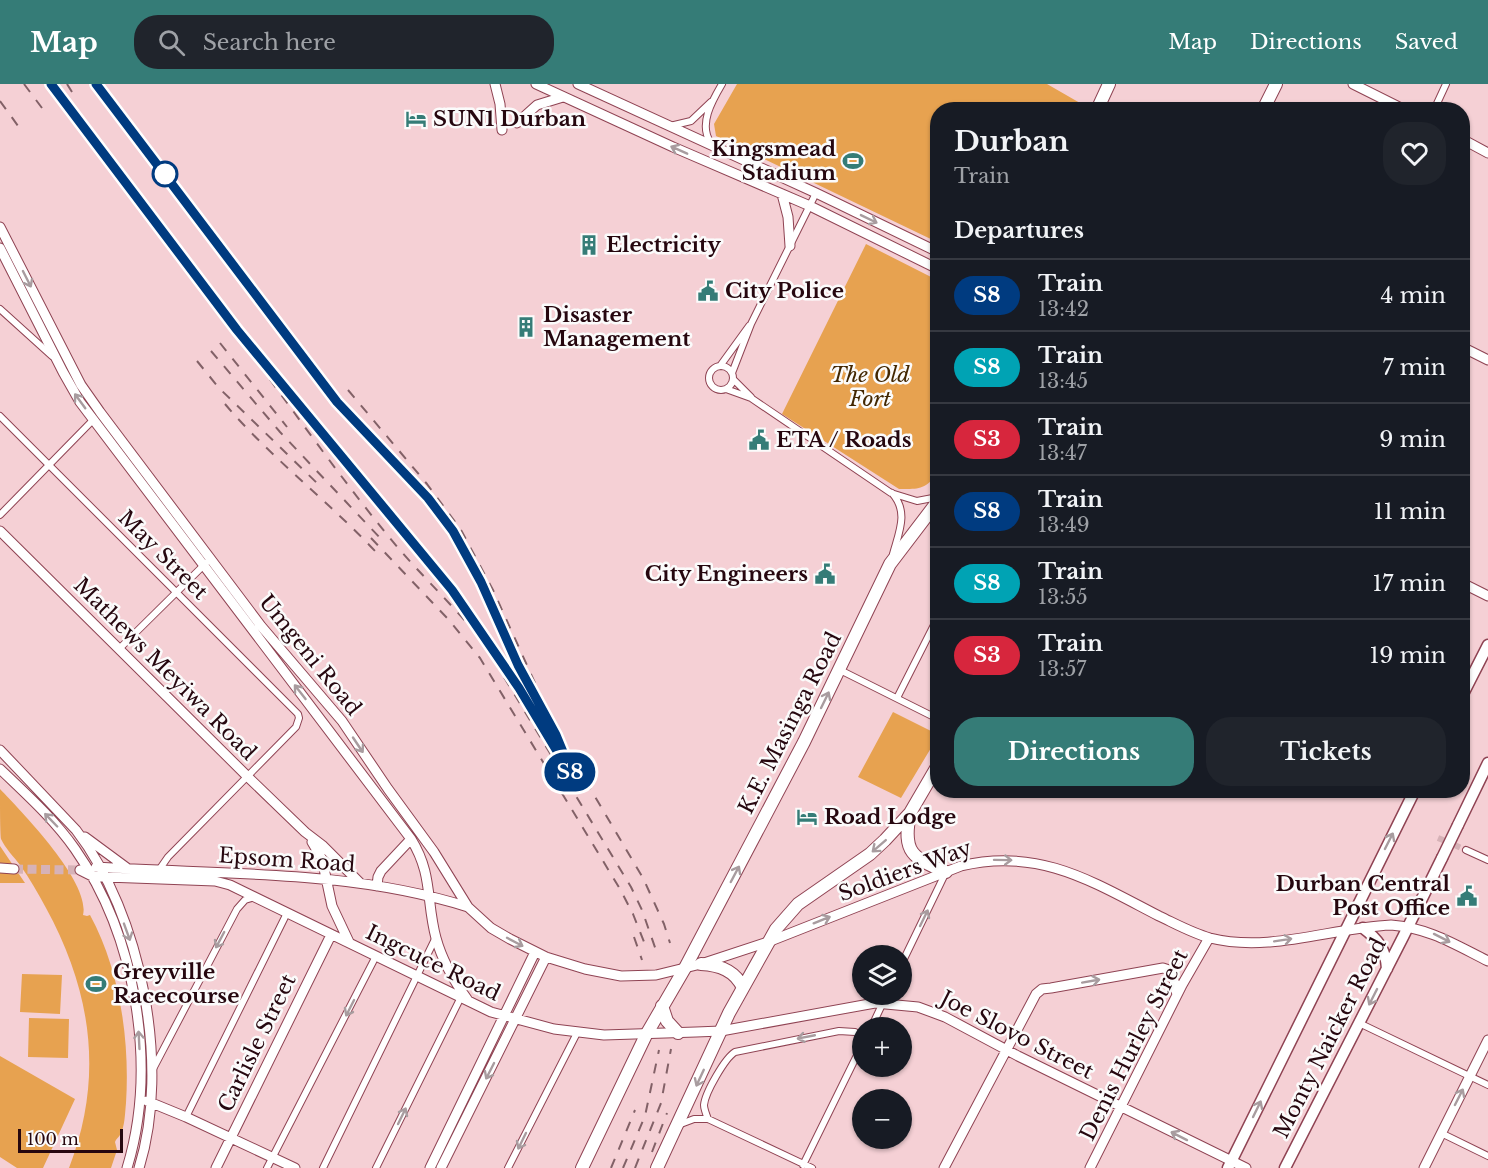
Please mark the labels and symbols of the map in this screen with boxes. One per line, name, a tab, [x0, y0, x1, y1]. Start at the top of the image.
place label: SUN1 Durban	[433, 106, 586, 132]
hotel icon: SUN1 Durban	[404, 107, 428, 131]
place label: Kingsmead Stadium	[711, 136, 836, 186]
one-way arrow	[671, 143, 689, 155]
sports icon: Kingsmead Stadium	[841, 149, 865, 173]
unlabelled marker	[152, 161, 178, 187]
one-way arrow	[860, 213, 878, 225]
place label: Electricity	[606, 232, 721, 258]
building icon: Electricity	[577, 233, 601, 257]
one-way arrow	[22, 269, 34, 287]
place label: City Police	[725, 278, 844, 304]
public building icon: City Police	[696, 279, 720, 303]
place label: Disaster Management	[543, 302, 690, 352]
building icon: Disaster Management	[514, 315, 538, 339]
park label: The Old Fort	[830, 362, 910, 412]
one-way arrow	[74, 393, 86, 409]
place label: ETA / Roads	[776, 427, 912, 453]
public building icon: ETA / Roads	[747, 428, 771, 452]
street label: May Street	[113, 505, 213, 605]
place label: City Engineers	[645, 561, 808, 587]
public building icon: City Engineers	[813, 562, 837, 586]
street label: Mathews Meyiwa Road	[68, 572, 262, 766]
street label: Umgeni Road	[253, 589, 367, 721]
street label: K.E. Masinga Road	[733, 628, 847, 818]
one-way arrow	[294, 684, 307, 700]
one-way arrow	[819, 692, 831, 710]
one-way arrow	[351, 736, 364, 753]
line badge: S8	[543, 752, 597, 792]
place label: Road Lodge	[824, 804, 956, 830]
hotel icon: Road Lodge	[795, 805, 819, 829]
one-way arrow	[44, 812, 58, 827]
one-way arrow	[1384, 833, 1396, 851]
street label: Soldiers Way	[835, 835, 976, 907]
one-way arrow	[872, 839, 887, 853]
street label: Epsom Road	[218, 842, 356, 878]
one-way arrow	[993, 855, 1013, 866]
one-way arrow	[730, 865, 741, 883]
place label: Durban Central Post Office	[1275, 871, 1451, 921]
public building icon: Durban Central Post Office	[1455, 884, 1479, 908]
one-way arrow	[918, 909, 930, 927]
one-way arrow	[813, 914, 831, 925]
street label: Ingcuce Road	[362, 919, 504, 1007]
one-way arrow	[123, 922, 134, 940]
one-way arrow	[214, 931, 225, 949]
one-way arrow	[1433, 932, 1450, 944]
street label: Monty Naicker Road	[1268, 934, 1392, 1142]
one-way arrow	[1273, 935, 1293, 946]
one-way arrow	[506, 936, 523, 948]
street label: Denis Hurley Street	[1074, 945, 1194, 1145]
place label: Greyville Racecourse	[113, 959, 239, 1009]
street label: Carlisle Street	[212, 970, 302, 1116]
sports icon: Greyville Racecourse	[84, 972, 108, 996]
one-way arrow	[1080, 975, 1100, 986]
street label: Joe Slovo Street	[933, 984, 1098, 1085]
one-way arrow	[1366, 988, 1378, 1006]
one-way arrow	[343, 998, 355, 1016]
one-way arrow	[133, 1031, 144, 1051]
one-way arrow	[797, 1032, 817, 1043]
one-way arrow	[483, 1062, 495, 1080]
one-way arrow	[693, 1068, 705, 1086]
one-way arrow	[1454, 1088, 1466, 1106]
one-way arrow	[1251, 1100, 1263, 1118]
one-way arrow	[397, 1107, 408, 1125]
scale bar	[18, 1126, 123, 1154]
one-way arrow	[1171, 1130, 1188, 1142]
one-way arrow	[515, 1132, 527, 1150]

